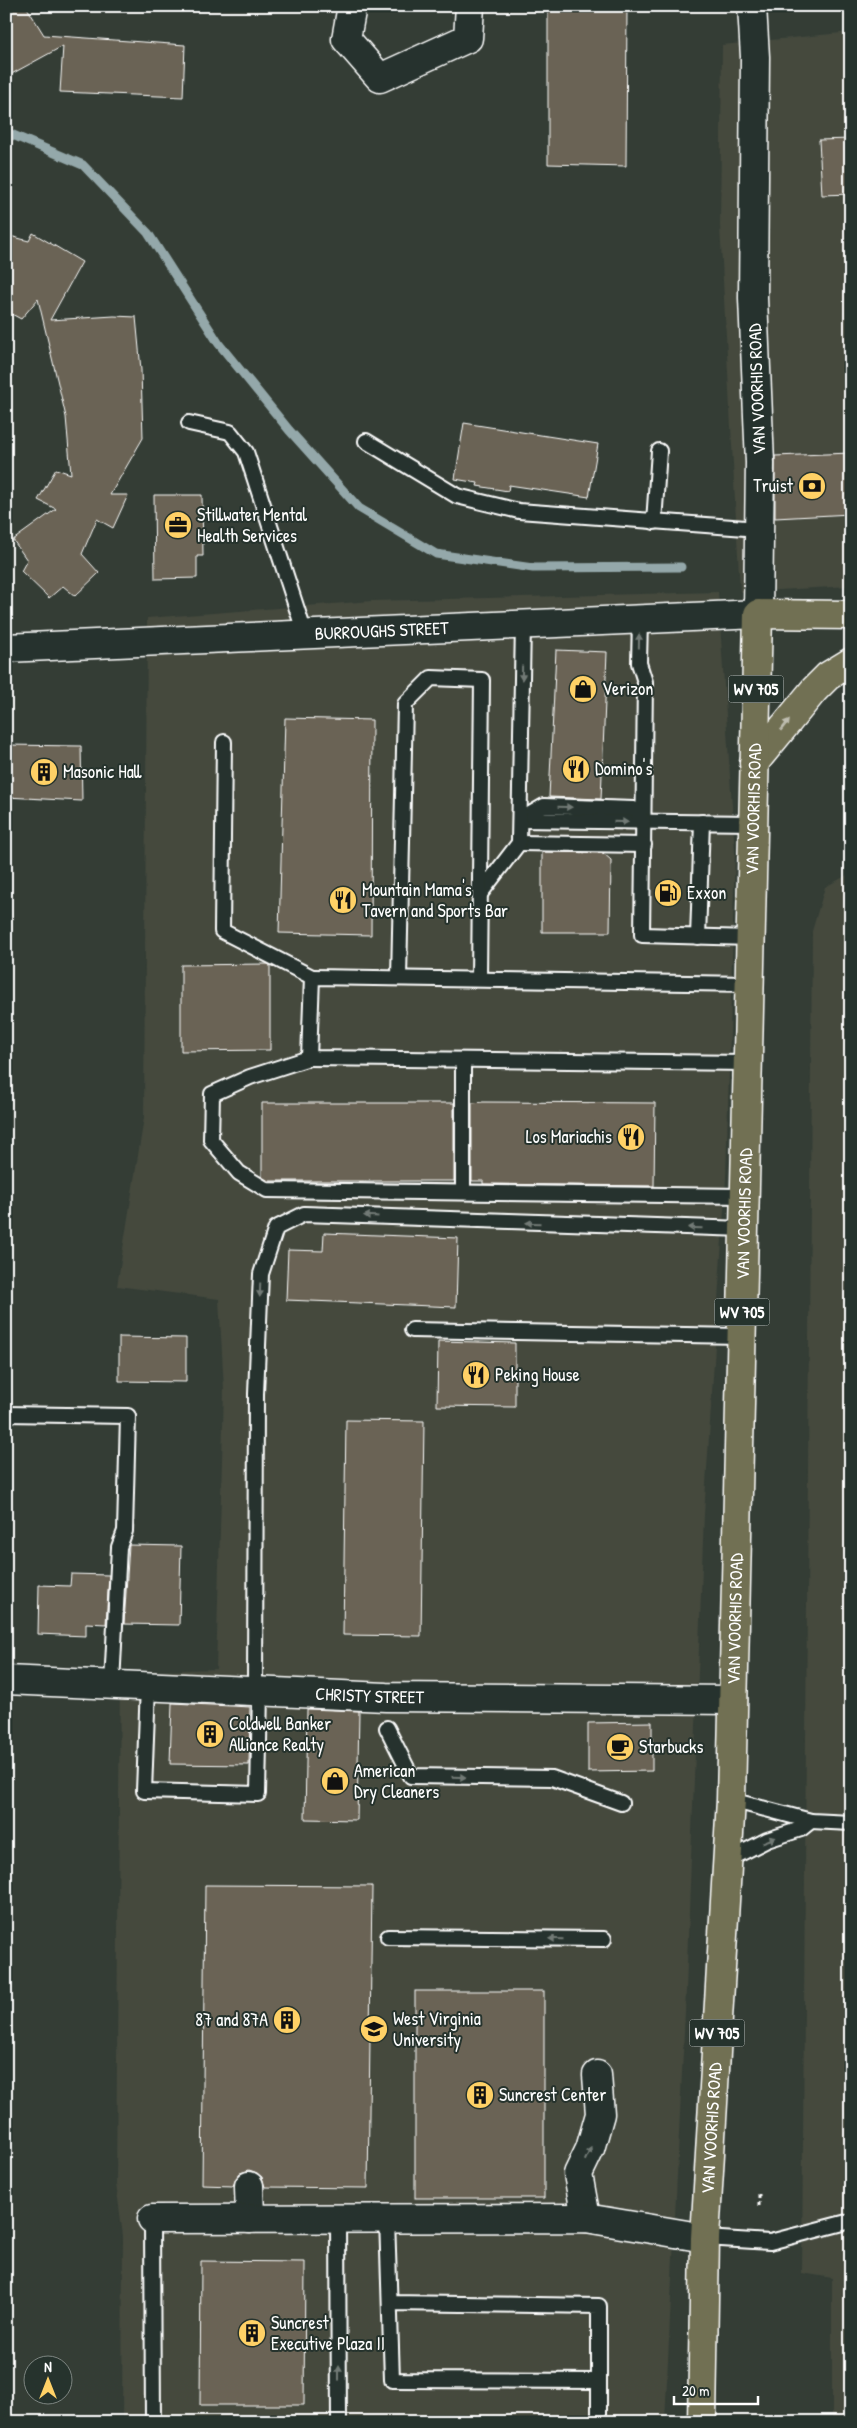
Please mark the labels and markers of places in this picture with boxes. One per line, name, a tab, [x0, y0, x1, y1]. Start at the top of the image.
bank icon: Truist	[797, 471, 827, 501]
place label: Truist	[753, 473, 794, 498]
place label: Stillwater Mental Health Services	[197, 502, 307, 548]
office icon: Stillwater Mental Health Services	[163, 510, 193, 540]
shop icon: Verizon	[568, 674, 598, 704]
place label: Verizon	[602, 676, 653, 701]
restaurant icon: Domino's	[561, 754, 591, 784]
place label: Domino's	[595, 756, 652, 781]
building icon: Masonic Hall	[29, 757, 59, 787]
place label: Masonic Hall	[63, 759, 142, 784]
place label: Mountain Mama's Tavern and Sports Bar	[362, 877, 508, 923]
fuel station icon: Exxon	[653, 878, 683, 908]
place label: Exxon	[687, 880, 726, 905]
restaurant icon: Mountain Mama's Tavern and Sports Bar	[328, 885, 358, 915]
restaurant icon: Los Mariachis	[616, 1122, 646, 1152]
place label: Los Mariachis	[526, 1124, 612, 1149]
restaurant icon: Peking House	[461, 1360, 491, 1390]
place label: Peking House	[495, 1362, 580, 1387]
place label: Coldwell Banker Alliance Realty	[229, 1711, 331, 1757]
building icon: Coldwell Banker Alliance Realty	[195, 1719, 225, 1749]
cafe icon: Starbucks	[605, 1732, 635, 1762]
place label: Starbucks	[639, 1734, 704, 1759]
place label: American Dry Cleaners	[354, 1758, 439, 1804]
shop icon: American Dry Cleaners	[320, 1766, 350, 1796]
building icon: 87 and 87A	[272, 2005, 302, 2035]
place label: West Virginia University	[393, 2006, 481, 2052]
place label: 87 and 87A	[195, 2007, 268, 2032]
school or university icon: West Virginia University	[359, 2014, 389, 2044]
building icon: Suncrest Center	[465, 2080, 495, 2110]
place label: Suncrest Center	[499, 2082, 606, 2107]
place label: Suncrest Executive Plaza II	[271, 2310, 385, 2356]
building icon: Suncrest Executive Plaza II	[237, 2318, 267, 2348]

